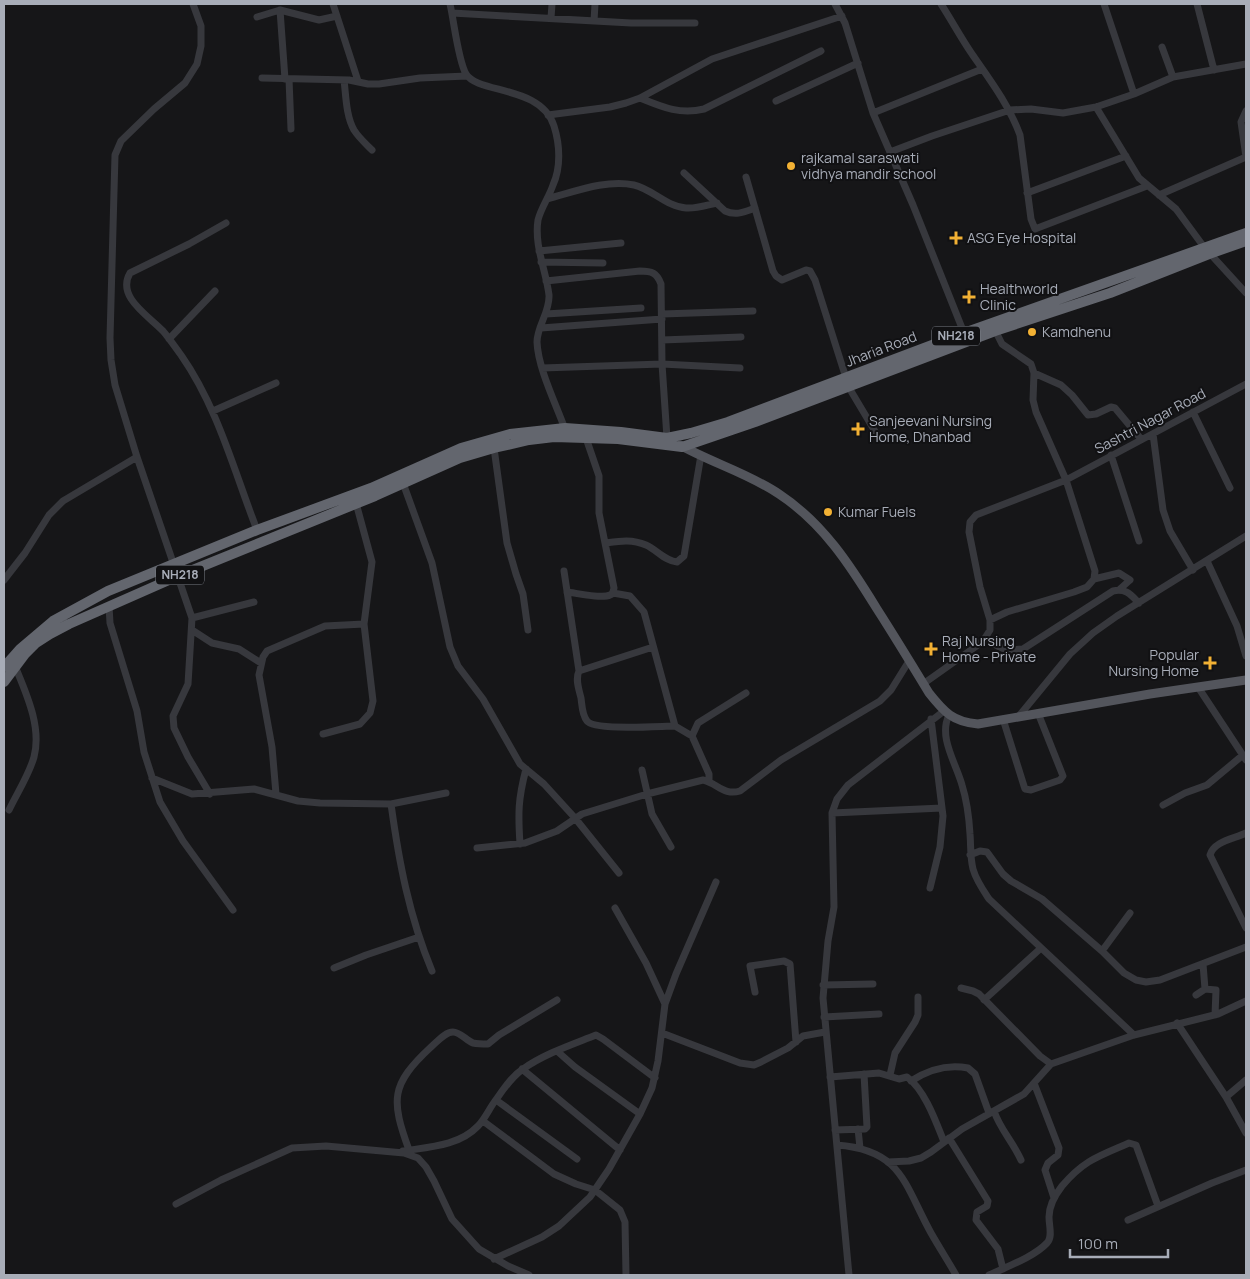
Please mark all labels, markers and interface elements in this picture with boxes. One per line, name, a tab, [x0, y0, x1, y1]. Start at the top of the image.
place label: rajkamal saraswati vidhya mandir school	[801, 148, 936, 183]
marker: rajkamal saraswati vidhya mandir school	[785, 160, 797, 172]
place label: ASG Eye Hospital	[967, 228, 1076, 247]
marker: ASG Eye Hospital	[949, 231, 963, 245]
place label: Healthworld Clinic	[980, 279, 1058, 314]
marker: Healthworld Clinic	[962, 290, 976, 304]
place label: Kamdhenu	[1042, 322, 1111, 341]
street label: Jharia Road	[843, 326, 919, 371]
road number: NH218	[932, 326, 980, 346]
marker: Kamdhenu	[1026, 326, 1038, 338]
street label: Sashtri Nagar Road	[1091, 383, 1209, 458]
place label: Sanjeevani Nursing Home, Dhanbad	[869, 411, 992, 446]
marker: Sanjeevani Nursing Home, Dhanbad	[851, 422, 865, 436]
place label: Kumar Fuels	[838, 502, 916, 521]
marker: Kumar Fuels	[822, 506, 834, 518]
road number: NH218	[156, 566, 204, 584]
place label: Raj Nursing Home - Private	[942, 631, 1036, 666]
marker: Raj Nursing Home - Private	[924, 642, 938, 656]
place label: Popular Nursing Home	[1108, 645, 1199, 680]
marker: Popular Nursing Home	[1203, 656, 1217, 670]
scale bar	[1070, 1226, 1168, 1258]
text: 100 m	[1078, 1233, 1118, 1254]

